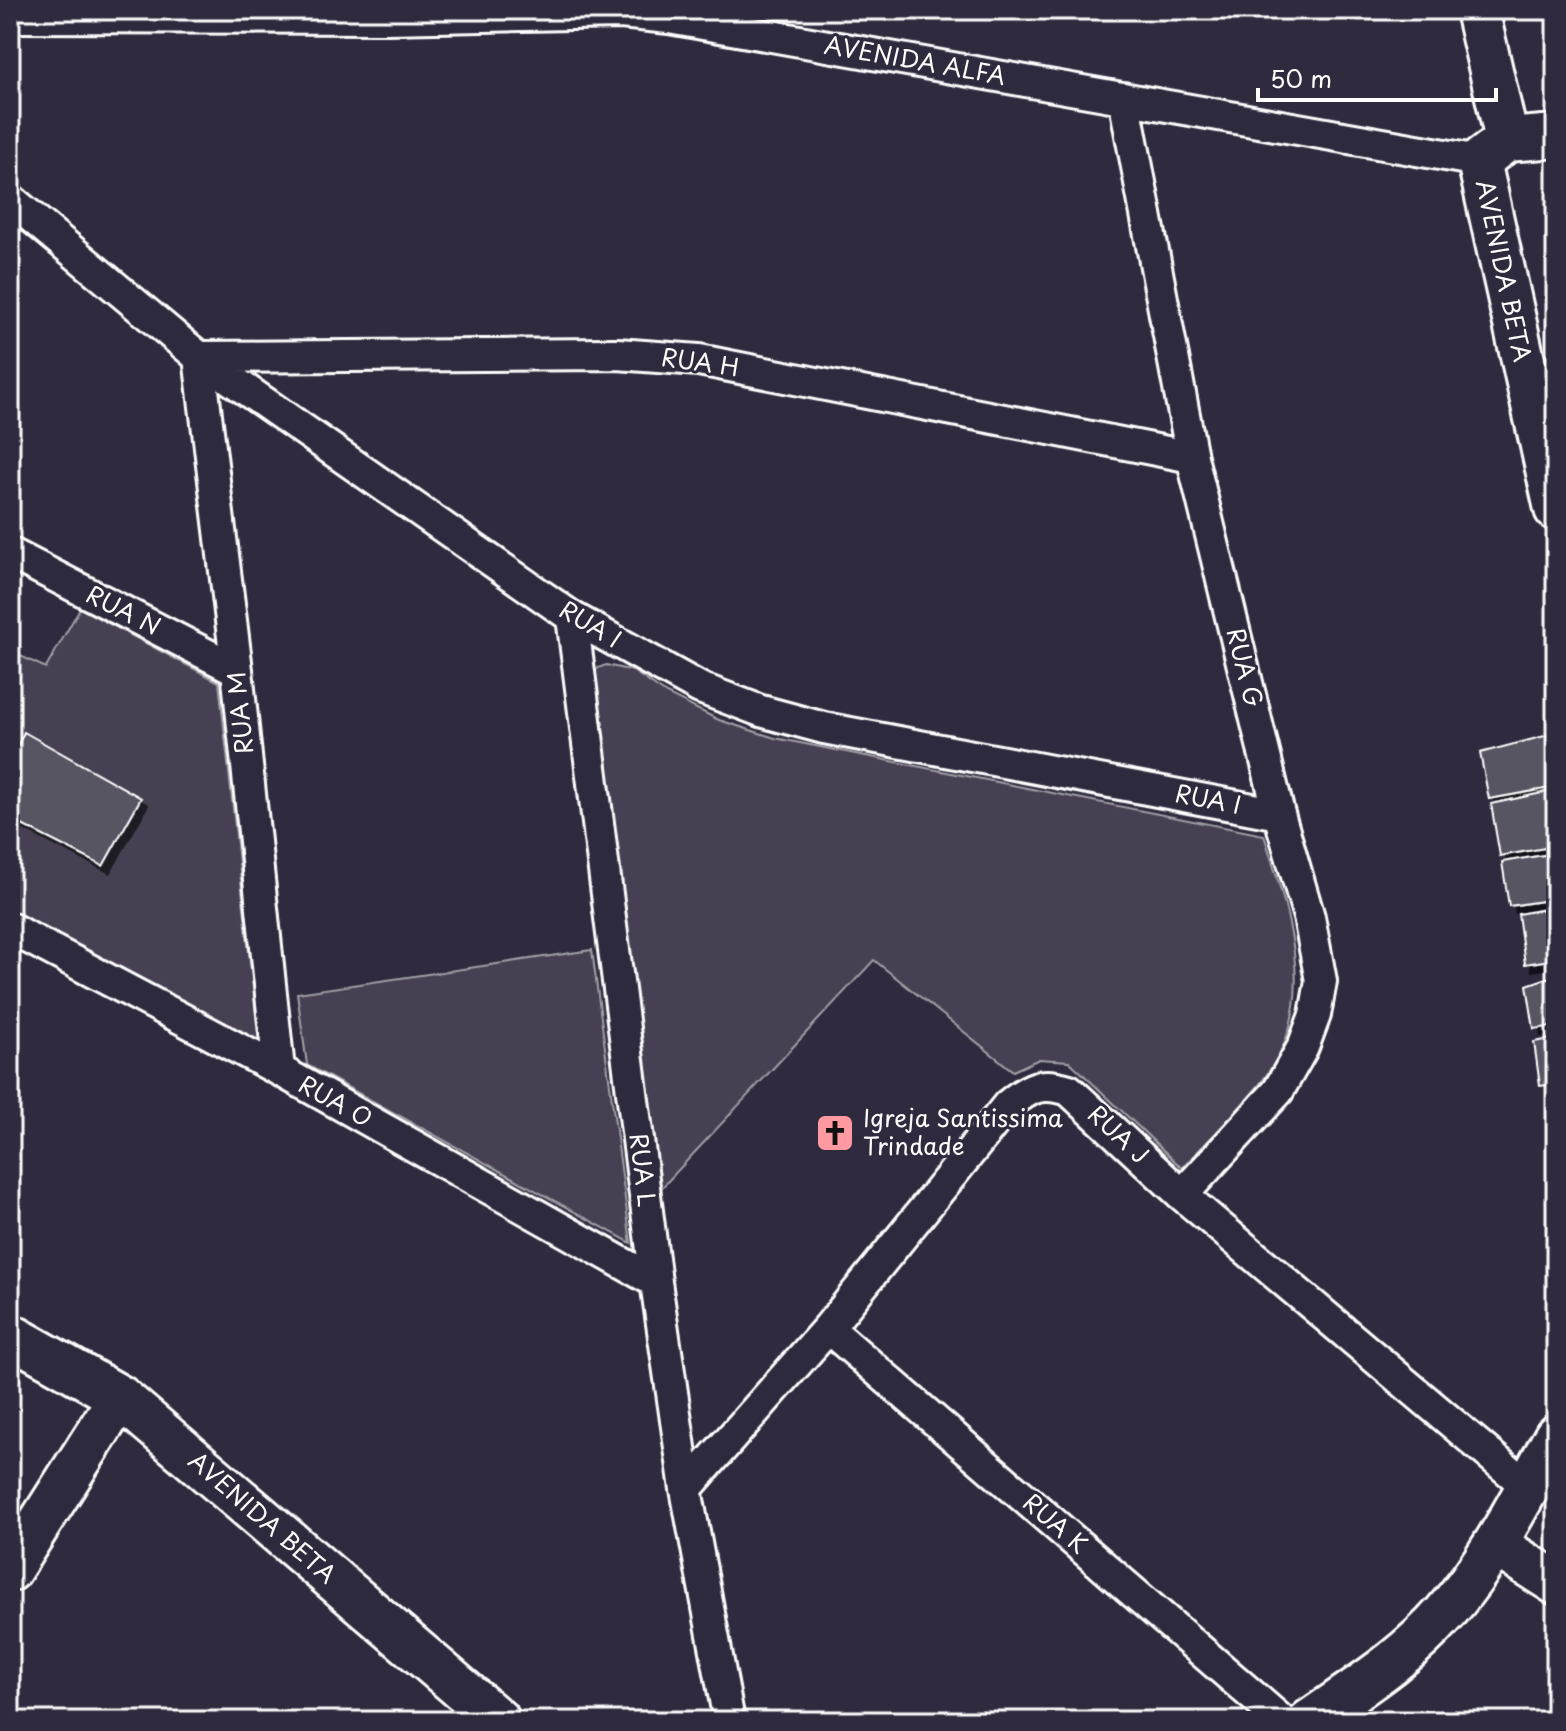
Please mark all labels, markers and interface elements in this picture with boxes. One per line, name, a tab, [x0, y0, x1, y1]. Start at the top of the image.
street label: AVENIDA ALFA	[822, 25, 1009, 93]
scale bar	[1258, 52, 1496, 102]
text: 50 m	[1270, 60, 1332, 96]
street label: AVENIDA BETA	[1468, 176, 1542, 365]
street label: RUA H	[659, 338, 741, 384]
street label: RUA N	[80, 575, 167, 643]
street label: RUA I	[553, 591, 629, 656]
street label: RUA G	[1219, 624, 1273, 711]
street label: RUA M	[217, 670, 261, 756]
street label: RUA I	[1172, 774, 1245, 822]
street label: RUA O	[293, 1065, 379, 1135]
street label: RUA J	[1081, 1096, 1158, 1171]
place label: Igreja Santissima Trindade	[863, 1099, 1063, 1163]
church icon: Igreja Santissima Trindade	[814, 1112, 856, 1154]
street label: RUA L	[622, 1131, 666, 1209]
street label: AVENIDA BETA	[182, 1442, 345, 1591]
street label: RUA K	[1016, 1484, 1097, 1561]

